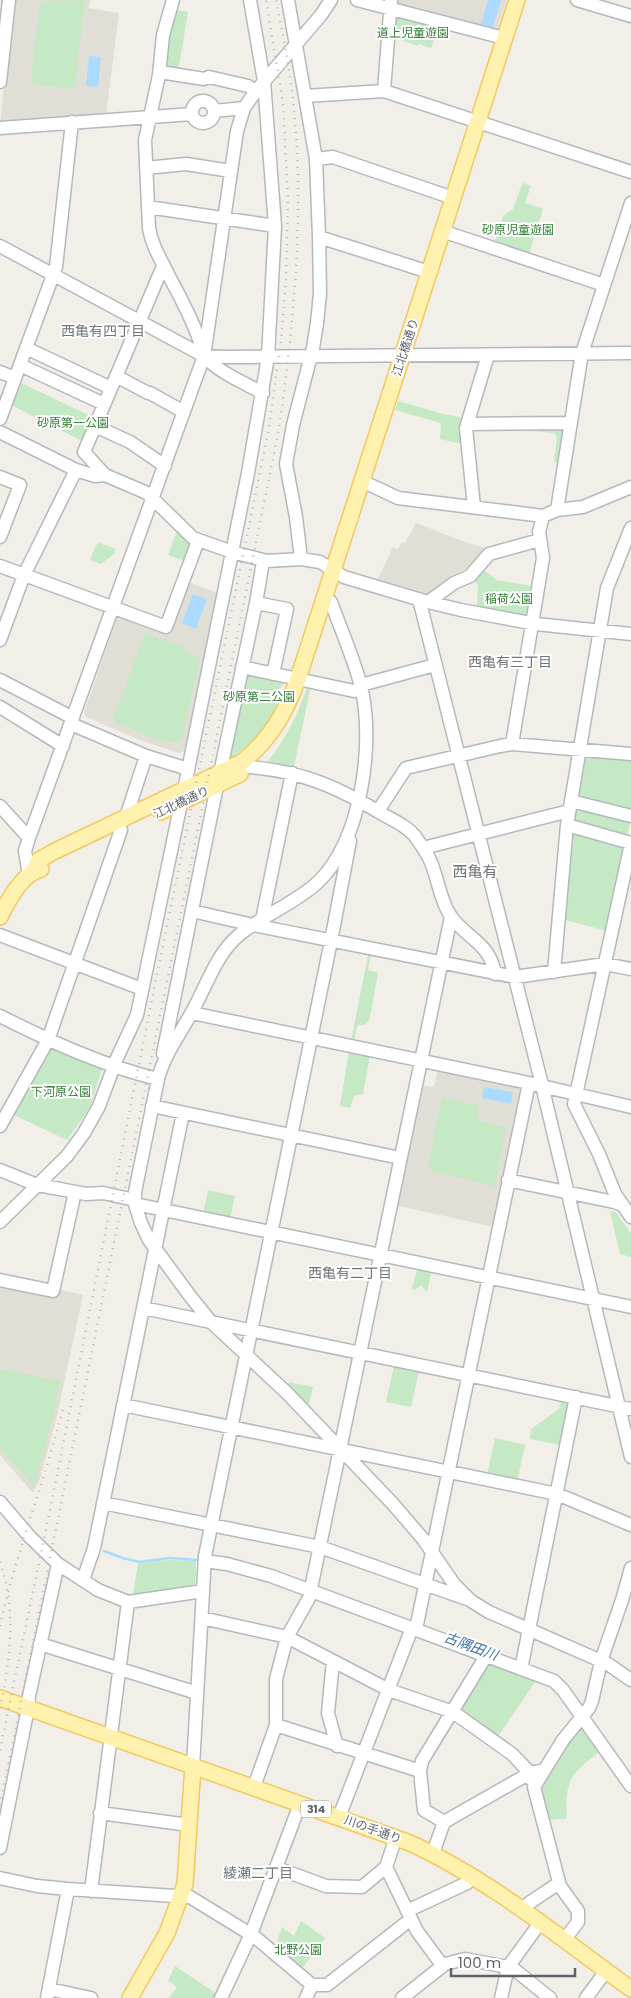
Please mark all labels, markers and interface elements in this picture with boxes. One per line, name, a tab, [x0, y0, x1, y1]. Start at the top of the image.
park label: 道上児童遊園	[377, 24, 449, 41]
park label: 砂原児童遊園	[482, 221, 554, 238]
street label: 江北橋通り	[388, 316, 422, 378]
district label: 西亀有四丁目	[61, 321, 145, 341]
park label: 砂原第一公園	[37, 414, 109, 431]
park label: 稲荷公園	[485, 590, 533, 607]
district label: 西亀有三丁目	[468, 652, 552, 672]
park label: 砂原第二公園	[223, 688, 295, 705]
street label: 江北橋通り	[150, 782, 212, 822]
district label: 西亀有	[452, 861, 498, 882]
park label: 下河原公園	[31, 1083, 91, 1100]
district label: 西亀有二丁目	[308, 1263, 392, 1283]
water label: 古隅田川	[441, 1627, 503, 1666]
road number: 314	[301, 1800, 331, 1818]
street label: 川の手通り	[342, 1811, 404, 1847]
district label: 綾瀬二丁目	[223, 1863, 293, 1883]
park label: 北野公園	[274, 1941, 322, 1958]
scale bar	[451, 1946, 575, 1978]
text: 100 m	[458, 1952, 501, 1973]

